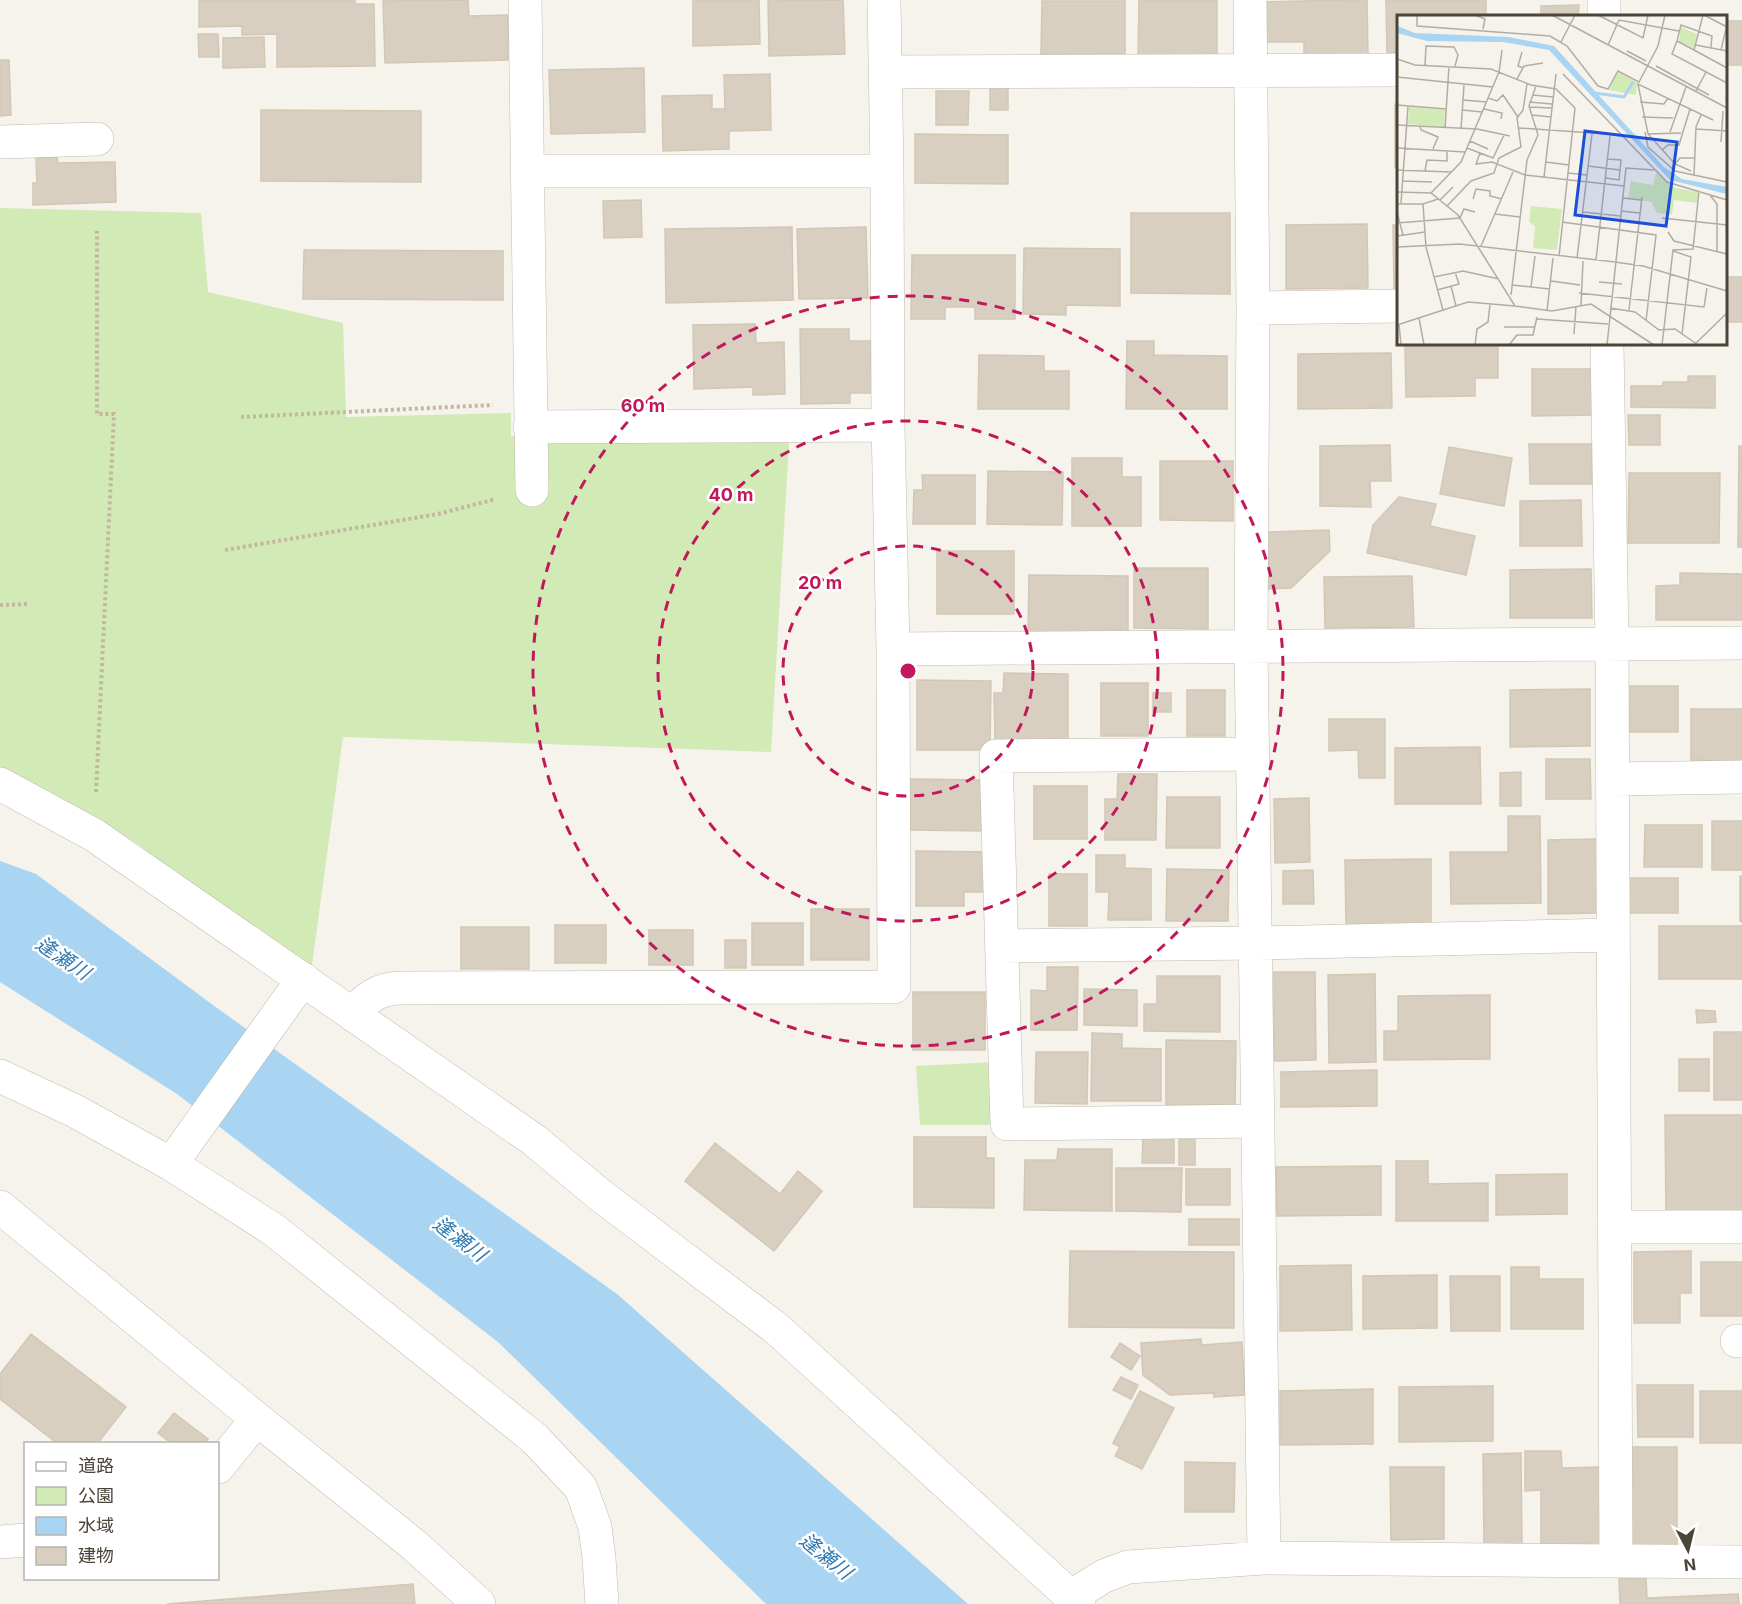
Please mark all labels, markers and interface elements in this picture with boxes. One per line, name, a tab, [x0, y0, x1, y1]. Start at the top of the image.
inset map	[1397, 15, 1727, 345]
text: 60 m	[621, 395, 665, 416]
text: 40 m	[709, 484, 754, 505]
text: 20 m	[798, 572, 842, 593]
centre of rings	[898, 661, 918, 681]
water label: 逢瀬川	[31, 931, 96, 986]
water label: 逢瀬川	[429, 1211, 493, 1268]
legend	[24, 1442, 219, 1580]
text: 道路	[78, 1455, 114, 1476]
text: 公園	[78, 1485, 114, 1506]
text: 水域	[78, 1515, 114, 1536]
north arrow	[1658, 1520, 1718, 1580]
water label: 逢瀬川	[795, 1528, 858, 1585]
text: 建物	[78, 1545, 114, 1566]
text: N	[1683, 1554, 1697, 1576]

